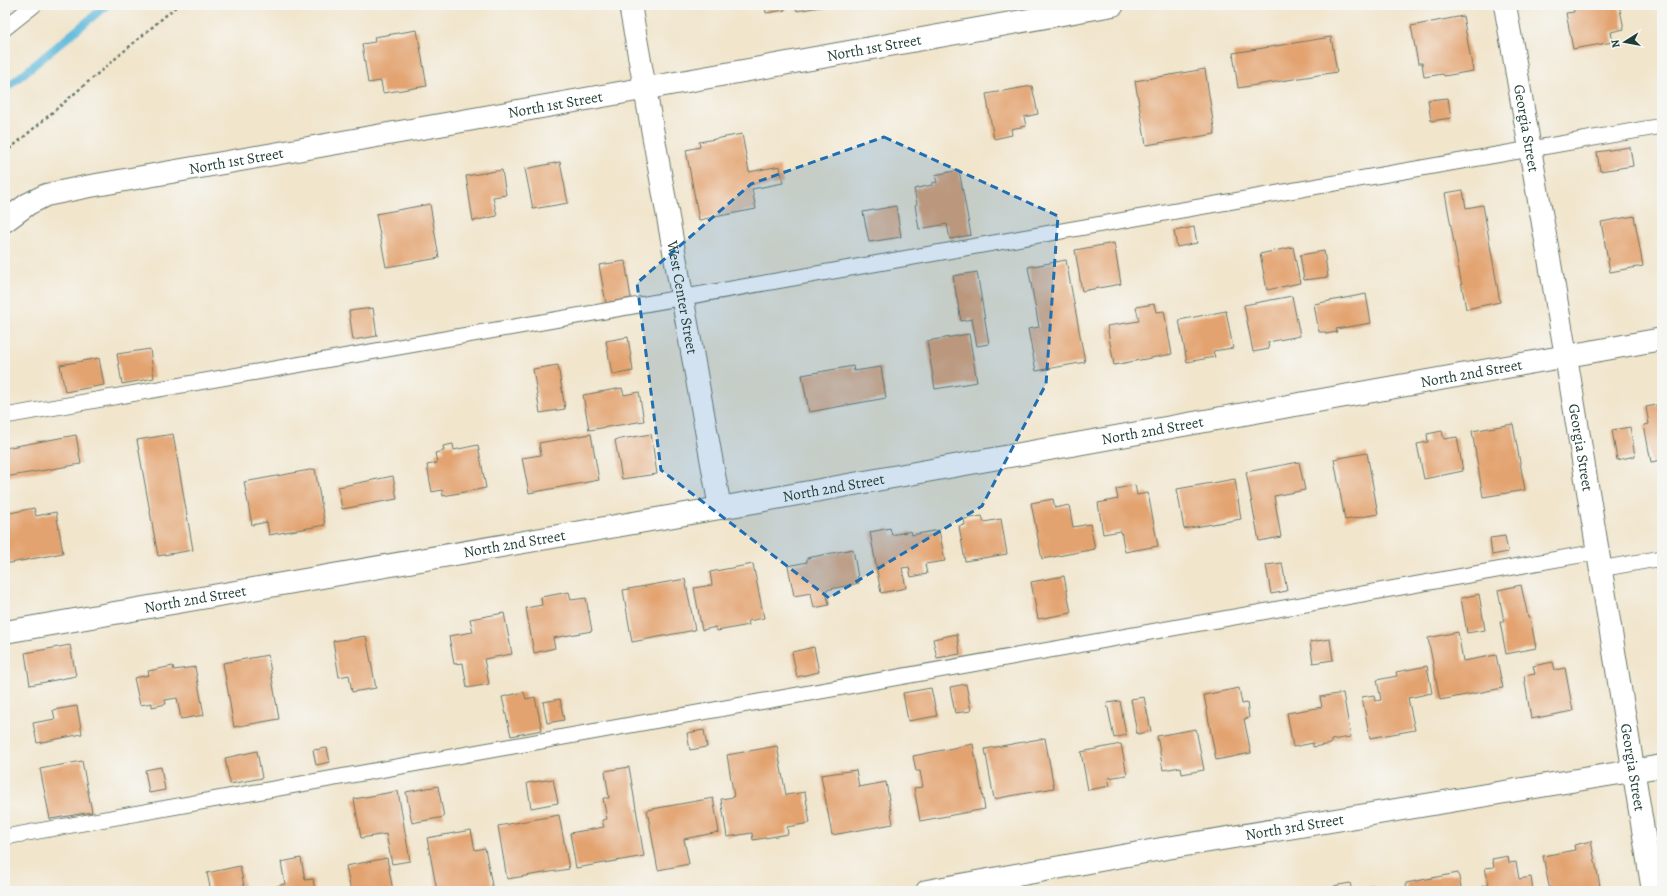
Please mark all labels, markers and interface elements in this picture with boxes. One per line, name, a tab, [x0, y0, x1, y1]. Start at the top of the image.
north arrow	[1605, 22, 1645, 62]
street label: North 1st Street	[825, 29, 923, 66]
text: N	[1608, 38, 1624, 49]
street label: Georgia Street	[1509, 83, 1544, 173]
street label: North 1st Street	[506, 86, 604, 123]
street label: North 1st Street	[187, 143, 285, 179]
street label: West Center Street	[662, 238, 702, 356]
street label: North 2nd Street	[1419, 354, 1524, 392]
street label: Georgia Street	[1564, 402, 1598, 493]
street label: North 2nd Street	[1100, 411, 1205, 449]
street label: North 2nd Street	[781, 469, 886, 507]
street label: North 2nd Street	[462, 525, 567, 562]
street label: North 2nd Street	[143, 580, 248, 618]
street label: Georgia Street	[1616, 722, 1650, 813]
street label: North 3rd Street	[1244, 809, 1345, 845]

